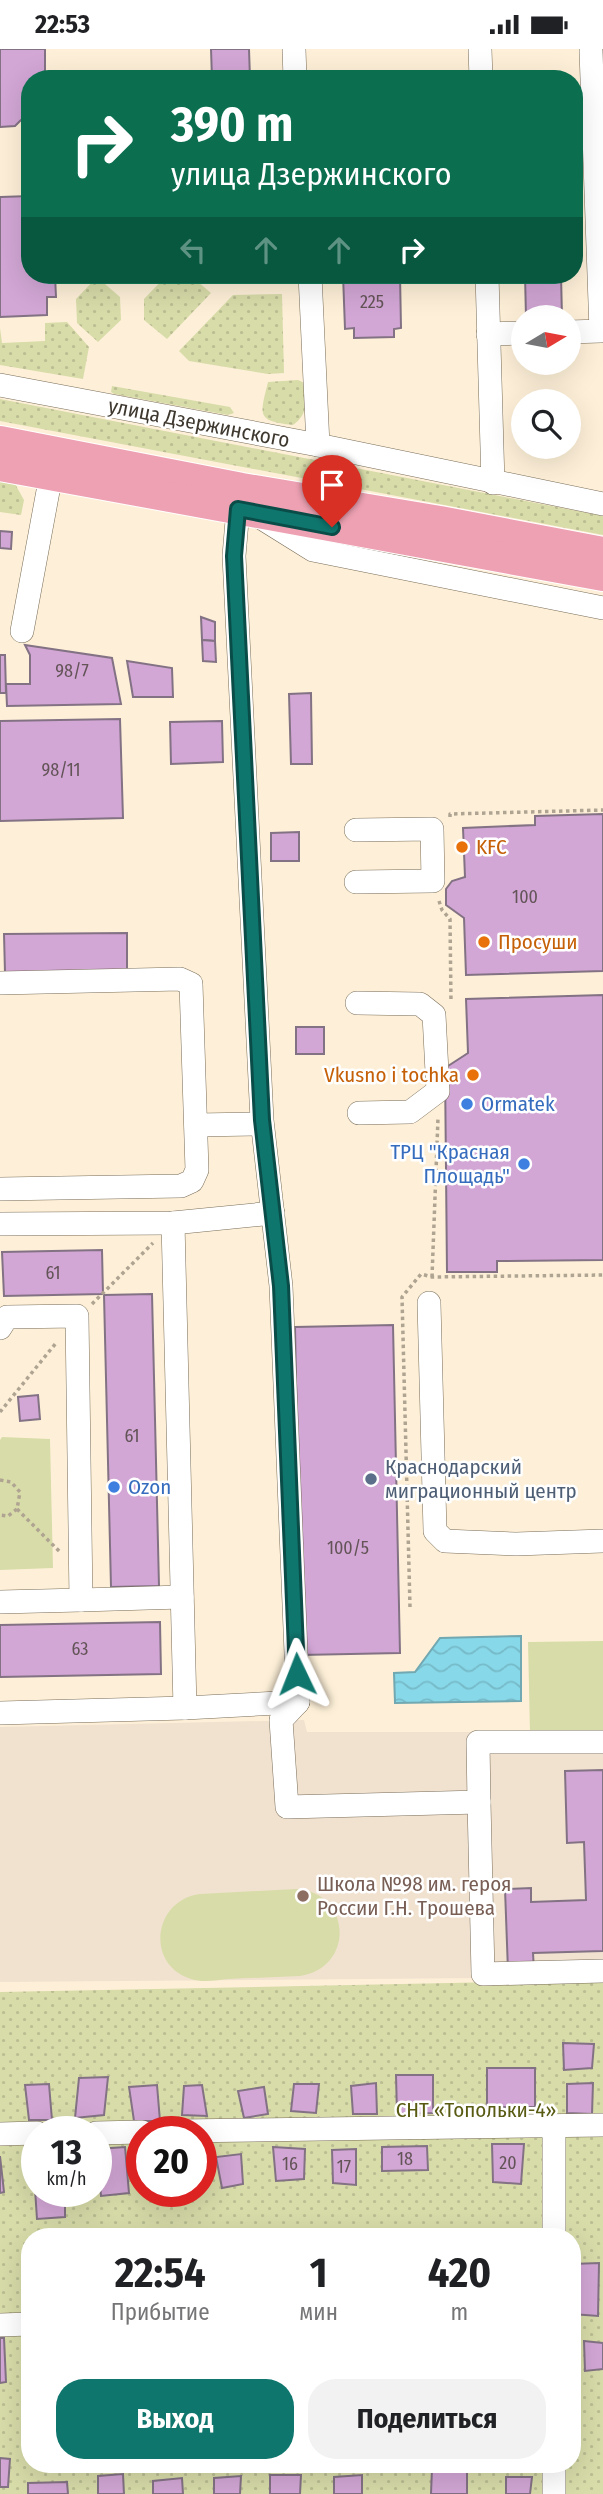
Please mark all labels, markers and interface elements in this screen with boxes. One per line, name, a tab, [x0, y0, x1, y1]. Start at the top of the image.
text: 22:53	[35, 9, 90, 40]
text: 390 m	[171, 95, 293, 154]
icon: right	[56, 98, 147, 189]
text: улица Дзержинского	[171, 155, 451, 193]
icon: left	[174, 231, 212, 269]
icon: ahead	[247, 231, 285, 269]
icon: ahead	[320, 231, 358, 269]
icon: right	[393, 231, 431, 269]
house number: 225	[360, 291, 384, 313]
north arrow	[511, 305, 581, 375]
map controls	[511, 305, 581, 459]
button: search	[511, 389, 581, 459]
street label: улица Дзержинского	[106, 393, 292, 453]
pin	[302, 455, 362, 527]
icon: arrive	[313, 466, 351, 504]
house number: 98/7	[55, 660, 89, 682]
house number: 98/11	[42, 759, 80, 781]
place label: KFC	[476, 834, 507, 860]
marker: KFC	[454, 839, 470, 855]
house number: 100	[512, 886, 538, 908]
place label: Просуши	[498, 929, 578, 955]
marker: Просуши	[476, 934, 492, 950]
place label: Vkusno i tochka	[324, 1062, 459, 1088]
marker: Vkusno i tochka	[465, 1067, 481, 1083]
place label: Ormatek	[481, 1091, 555, 1117]
marker: Ormatek	[459, 1096, 475, 1112]
place label: ТРЦ "Красная Площадь"	[390, 1139, 510, 1189]
marker: ТРЦ "Красная Площадь"	[516, 1156, 532, 1172]
house number: 61	[45, 1262, 61, 1284]
house number: 61	[124, 1425, 140, 1447]
place label: Краснодарский миграционный центр	[385, 1454, 577, 1504]
marker: Краснодарский миграционный центр	[363, 1471, 379, 1487]
place label: Ozon	[128, 1474, 171, 1500]
marker: Ozon	[106, 1479, 122, 1495]
house number: 100/5	[327, 1537, 369, 1559]
position arrow	[260, 1637, 334, 1711]
house number: 63	[72, 1638, 88, 1660]
place label: Школа №98 им. героя России Г.Н. Трошева	[317, 1871, 511, 1921]
marker: Школа №98 им. героя России Г.Н. Трошева	[295, 1888, 311, 1904]
park label: СНТ «Топольки-4»	[396, 2097, 556, 2123]
speed limit sign: 20	[126, 2116, 217, 2207]
text: 13	[51, 2131, 82, 2173]
house number: 18	[397, 2148, 413, 2170]
house number: 20	[499, 2152, 517, 2174]
house number: 16	[282, 2153, 298, 2175]
house number: 17	[337, 2156, 351, 2178]
text: km/h	[46, 2168, 87, 2190]
text: 22:54	[115, 2248, 206, 2298]
text: 1	[310, 2248, 328, 2298]
text: 420	[428, 2248, 491, 2298]
text: Прибытие	[111, 2298, 210, 2326]
text: мин	[299, 2298, 338, 2326]
text: m	[451, 2298, 468, 2326]
button: Выход	[56, 2379, 294, 2459]
button: Поделиться	[308, 2379, 546, 2459]

